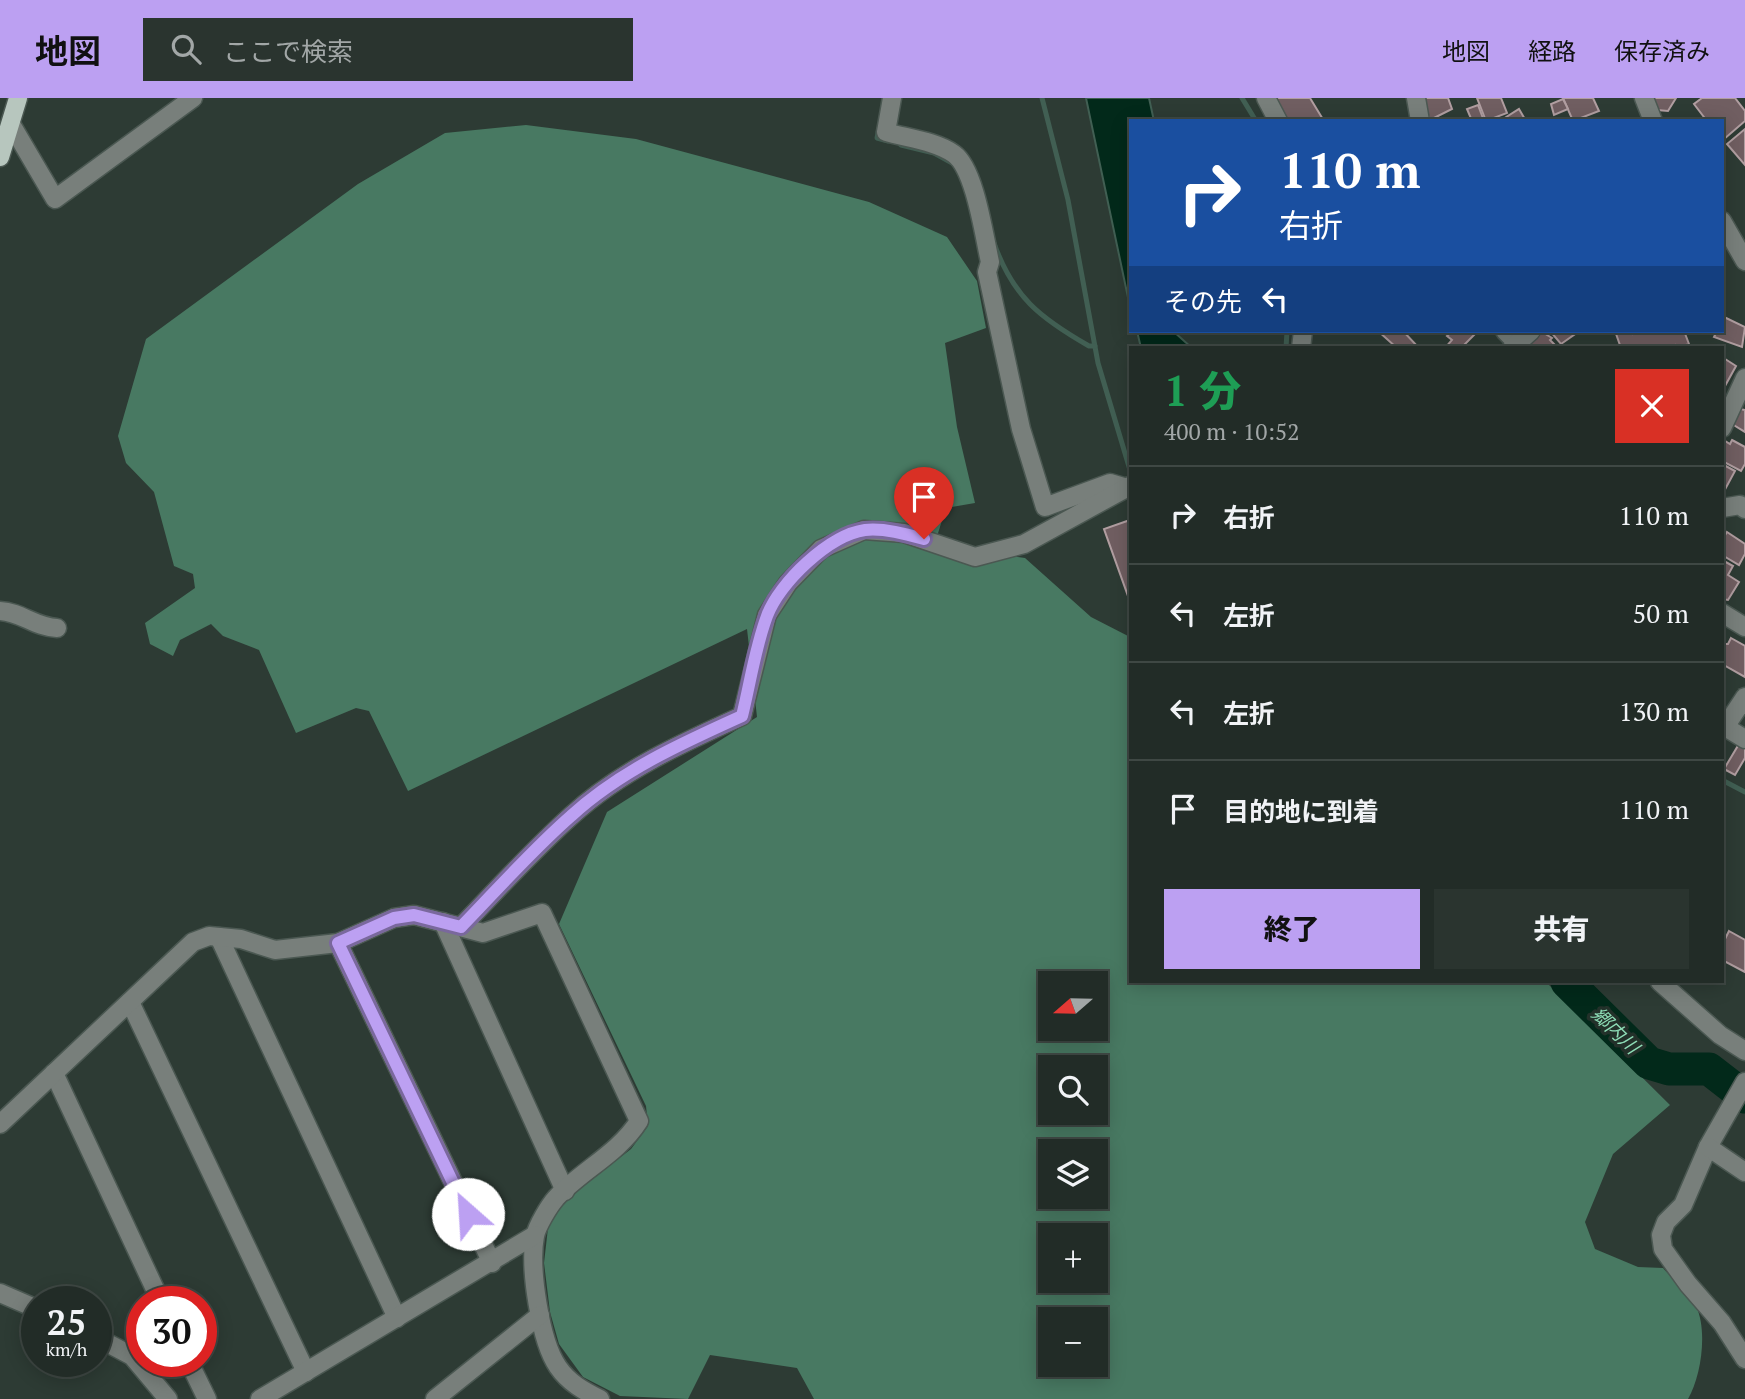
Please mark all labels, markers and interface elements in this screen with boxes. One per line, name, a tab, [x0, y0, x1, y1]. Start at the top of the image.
search box	[143, 18, 633, 81]
text: 地図	[35, 29, 101, 72]
icon: search	[167, 30, 205, 68]
text: ここで検索	[223, 34, 353, 68]
text: 地図	[1442, 35, 1490, 67]
text: 経路	[1528, 35, 1576, 67]
text: 保存済み	[1614, 35, 1710, 67]
text: 110 m	[1279, 137, 1421, 202]
icon: right	[1164, 147, 1255, 238]
text: 右折	[1279, 204, 1343, 246]
icon: left	[1256, 280, 1294, 318]
text: その先	[1164, 284, 1242, 318]
text: 1 分	[1164, 362, 1241, 418]
button: close	[1615, 369, 1689, 443]
text: 400 m · 10:52	[1164, 416, 1299, 447]
pin	[894, 467, 954, 539]
icon: arrive	[905, 478, 943, 516]
icon: right	[1164, 496, 1202, 534]
text: 110 m	[1619, 498, 1689, 532]
text: 右折	[1223, 500, 1275, 534]
icon: left	[1164, 594, 1202, 632]
text: 50 m	[1633, 596, 1689, 630]
text: 左折	[1223, 598, 1275, 632]
icon: left	[1164, 692, 1202, 730]
text: 130 m	[1619, 694, 1689, 728]
text: 左折	[1223, 696, 1275, 730]
icon: arrive	[1164, 790, 1202, 828]
text: 110 m	[1619, 792, 1689, 826]
text: 目的地に到着	[1223, 794, 1379, 828]
button: 終了	[1164, 889, 1420, 969]
button: 共有	[1434, 889, 1689, 969]
north arrow	[1038, 971, 1108, 1041]
map controls	[1038, 971, 1108, 1377]
water label: 郷内川	[1587, 1001, 1647, 1060]
button: search	[1038, 1055, 1108, 1125]
button: layers	[1038, 1139, 1108, 1209]
position arrow	[431, 1177, 505, 1251]
button: +	[1038, 1223, 1108, 1293]
speed limit sign: 30	[126, 1286, 217, 1377]
text: 25	[47, 1299, 86, 1345]
button: −	[1038, 1307, 1108, 1377]
text: km/h	[46, 1337, 87, 1361]

